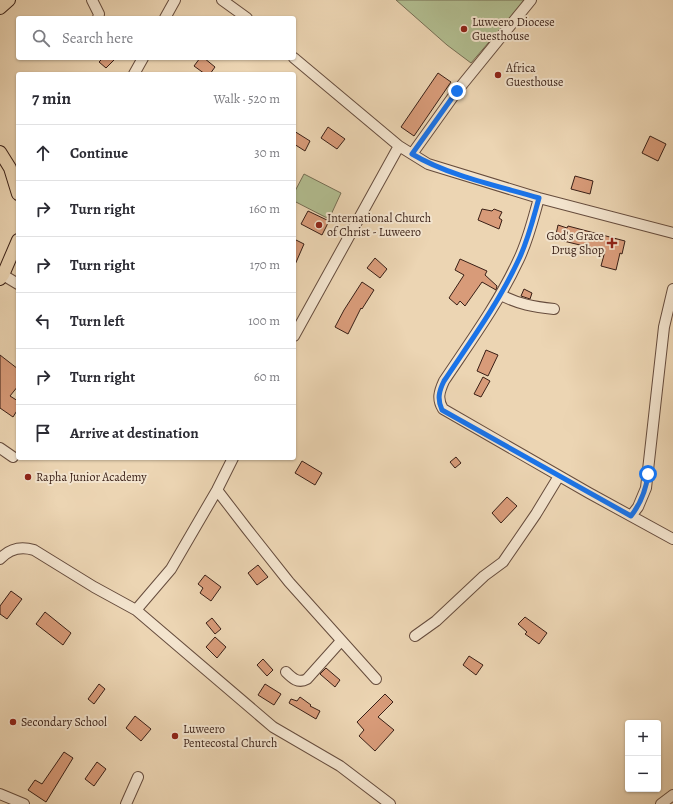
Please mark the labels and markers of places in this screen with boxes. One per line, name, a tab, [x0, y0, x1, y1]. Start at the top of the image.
place label: Luweero Diocese Guesthouse	[472, 14, 555, 44]
marker: Luweero Diocese Guesthouse	[459, 24, 469, 34]
place label: Africa Guesthouse	[505, 60, 564, 90]
marker: Africa Guesthouse	[493, 70, 503, 80]
place label: International Church of Christ - Luweero	[327, 210, 432, 240]
marker: International Church of Christ - Luweero	[314, 220, 324, 230]
place label: God's Grace Drug Shop	[546, 228, 604, 258]
marker: God's Grace Drug Shop	[607, 238, 617, 248]
place label: Rapha Junior Academy	[36, 469, 147, 485]
marker: Rapha Junior Academy	[23, 472, 33, 482]
place label: Secondary School	[21, 714, 107, 730]
marker: Secondary School	[8, 717, 18, 727]
place label: Luweero Pentecostal Church	[183, 721, 278, 751]
marker: Luweero Pentecostal Church	[170, 731, 180, 741]

